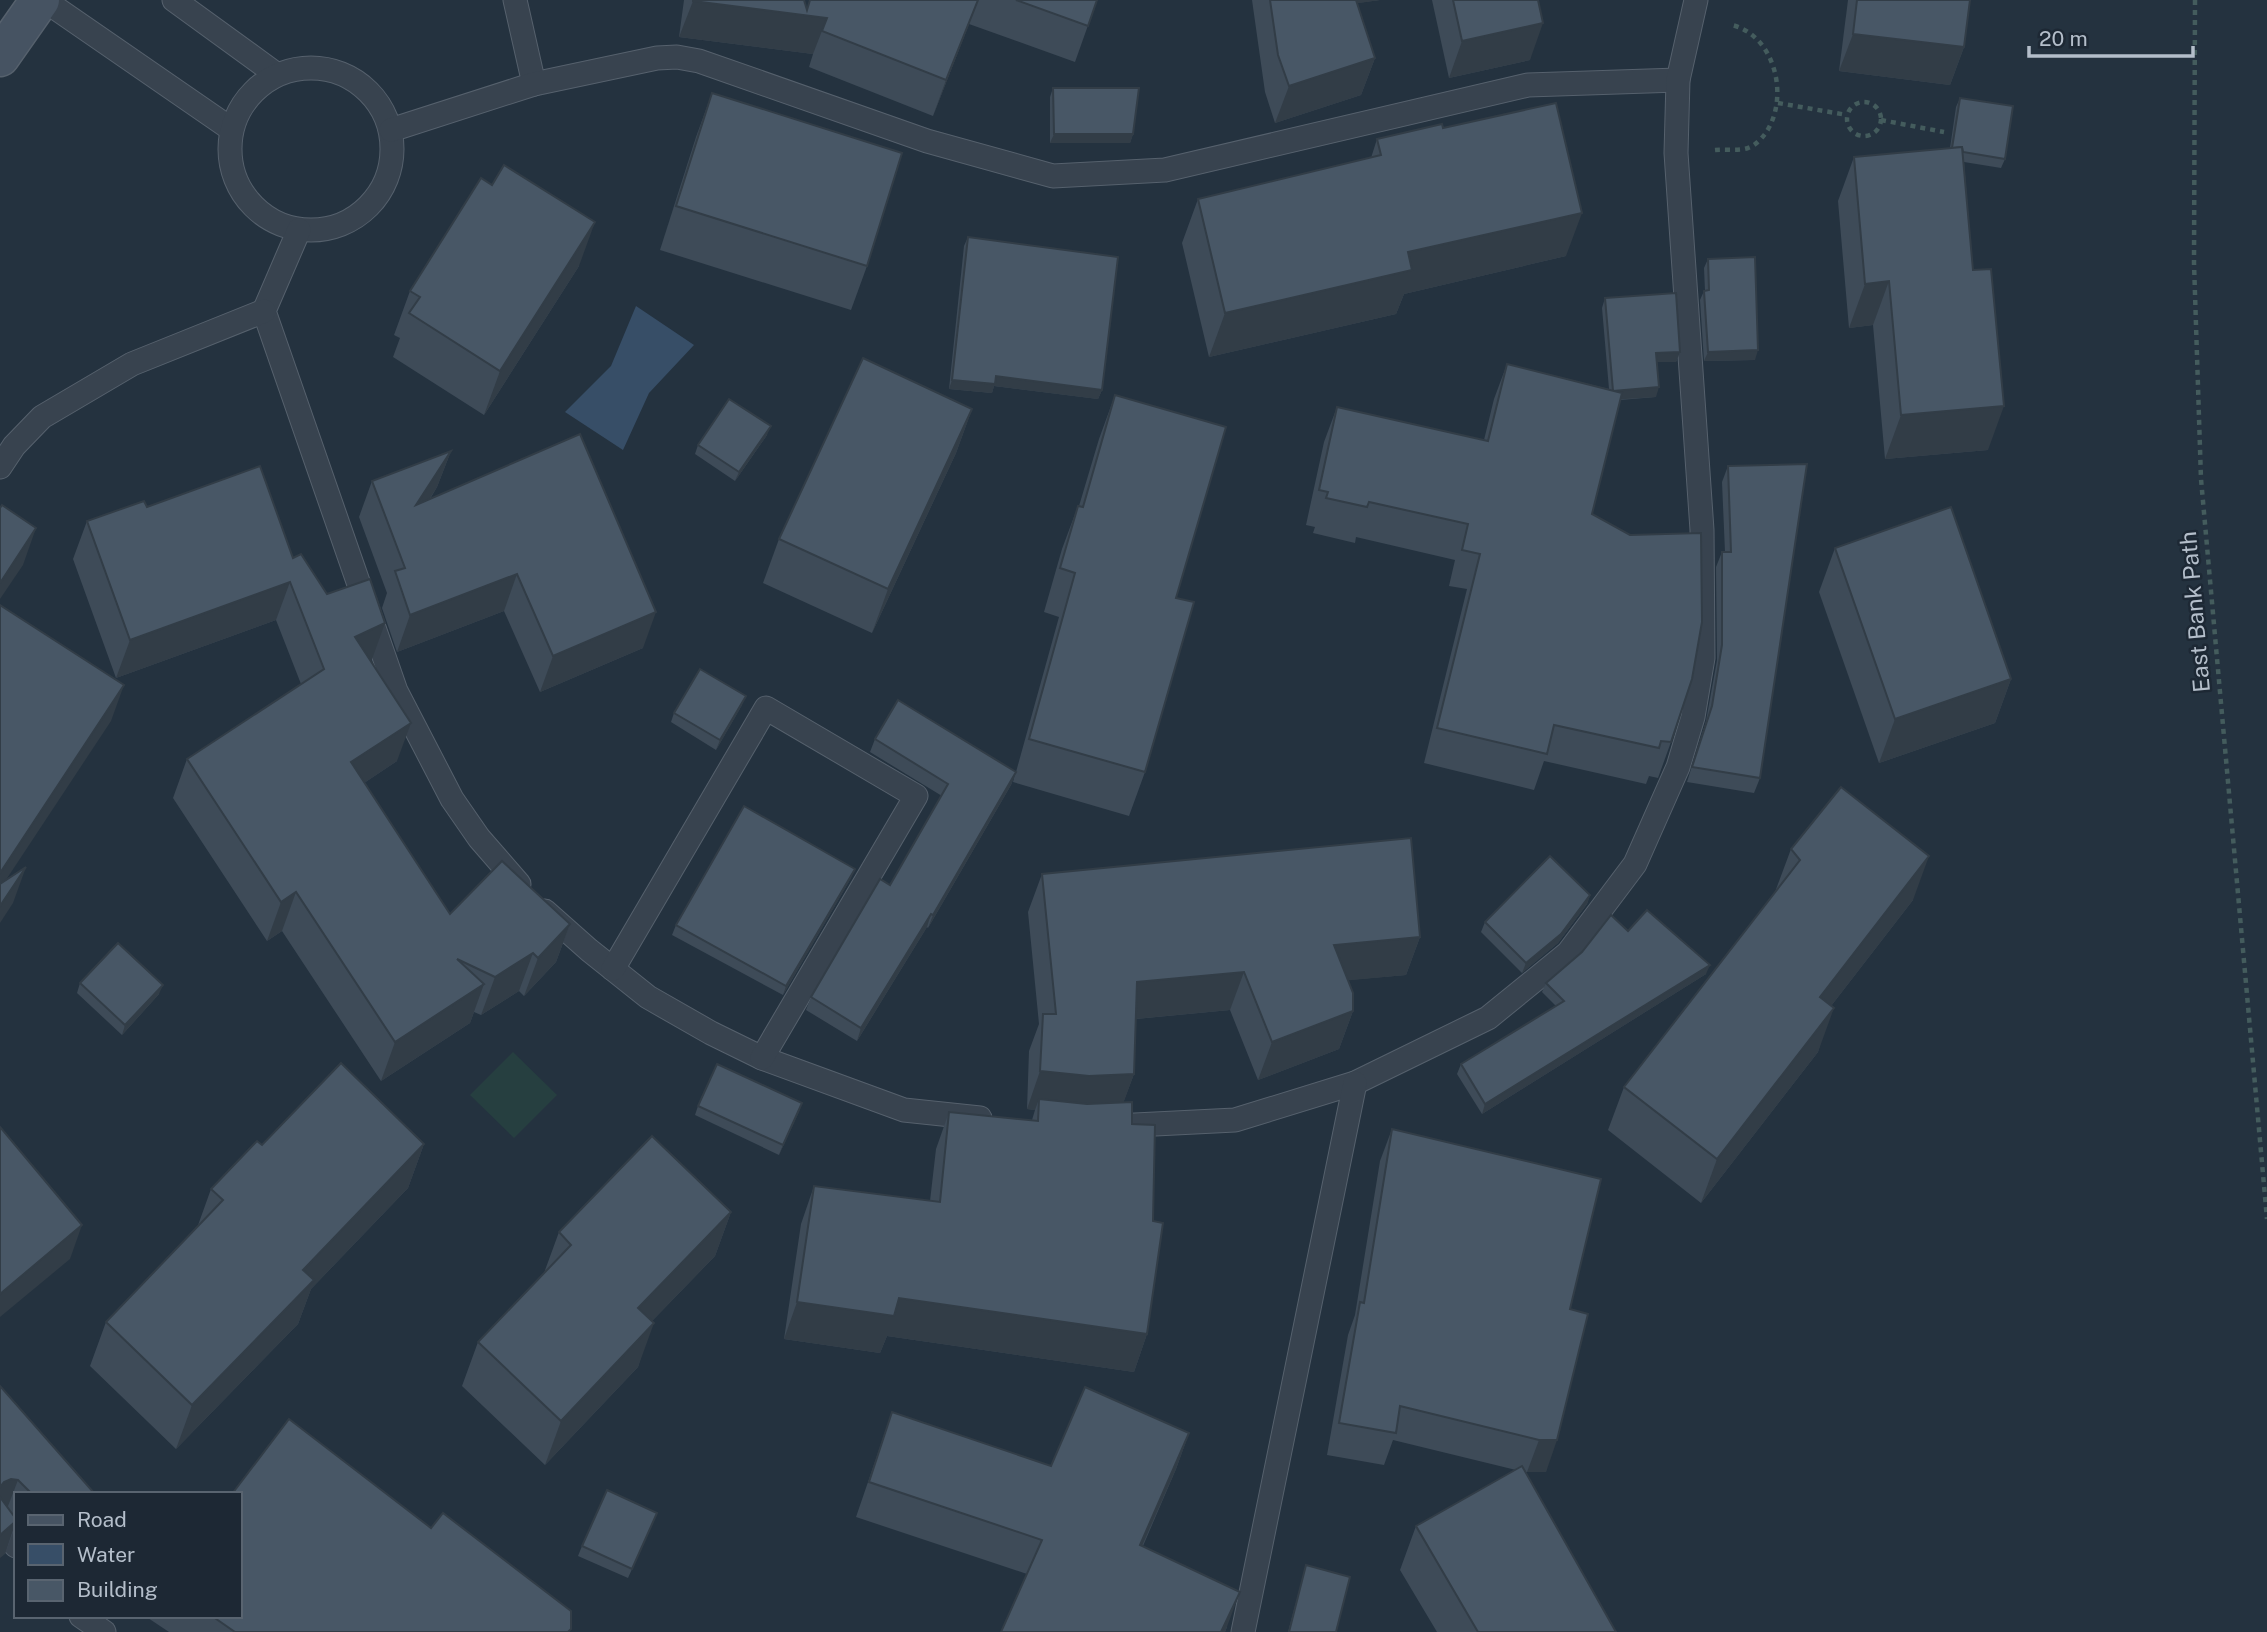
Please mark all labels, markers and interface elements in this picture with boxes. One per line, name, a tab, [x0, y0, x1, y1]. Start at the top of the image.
scale bar	[2029, 14, 2194, 58]
text: 20 m	[2039, 26, 2088, 51]
street label: East Bank Path	[2174, 530, 2215, 694]
legend	[14, 1492, 242, 1618]
text: Road	[77, 1507, 127, 1532]
text: Water	[77, 1542, 135, 1567]
text: Building	[77, 1577, 158, 1602]

